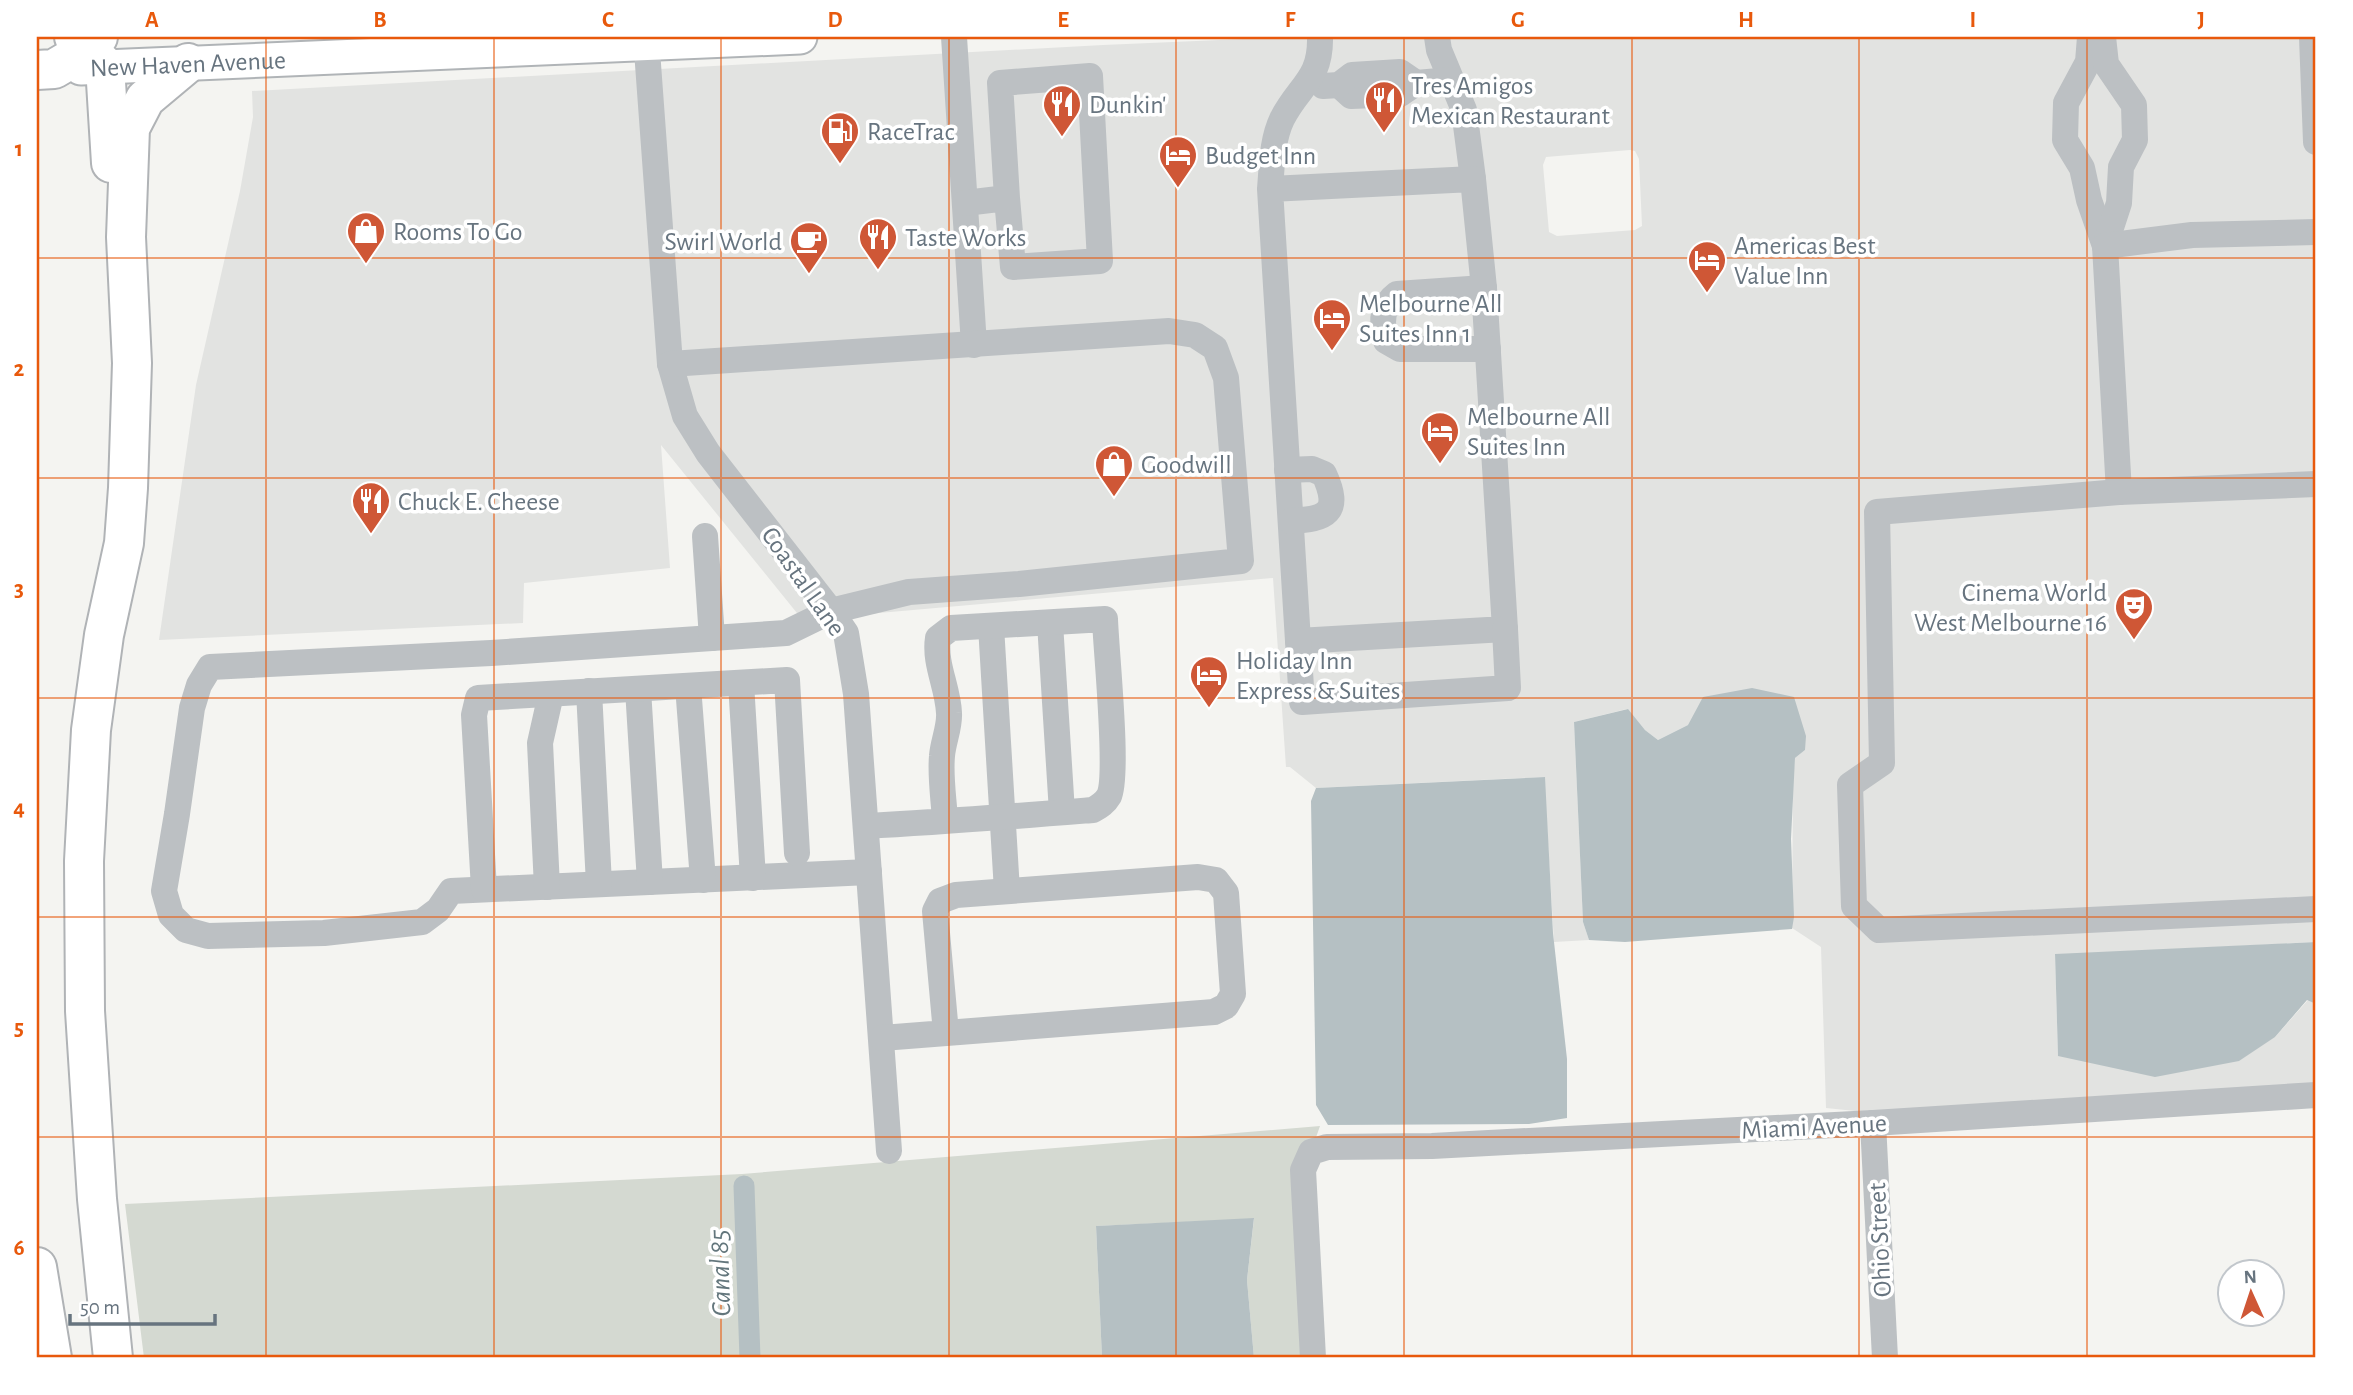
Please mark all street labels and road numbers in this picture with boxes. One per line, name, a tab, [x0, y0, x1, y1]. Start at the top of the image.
street label: New Haven Avenue	[89, 47, 287, 82]
street label: Coastal Lane	[756, 522, 850, 641]
street label: Miami Avenue	[1741, 1110, 1888, 1144]
street label: Ohio Street	[1864, 1182, 1896, 1298]

